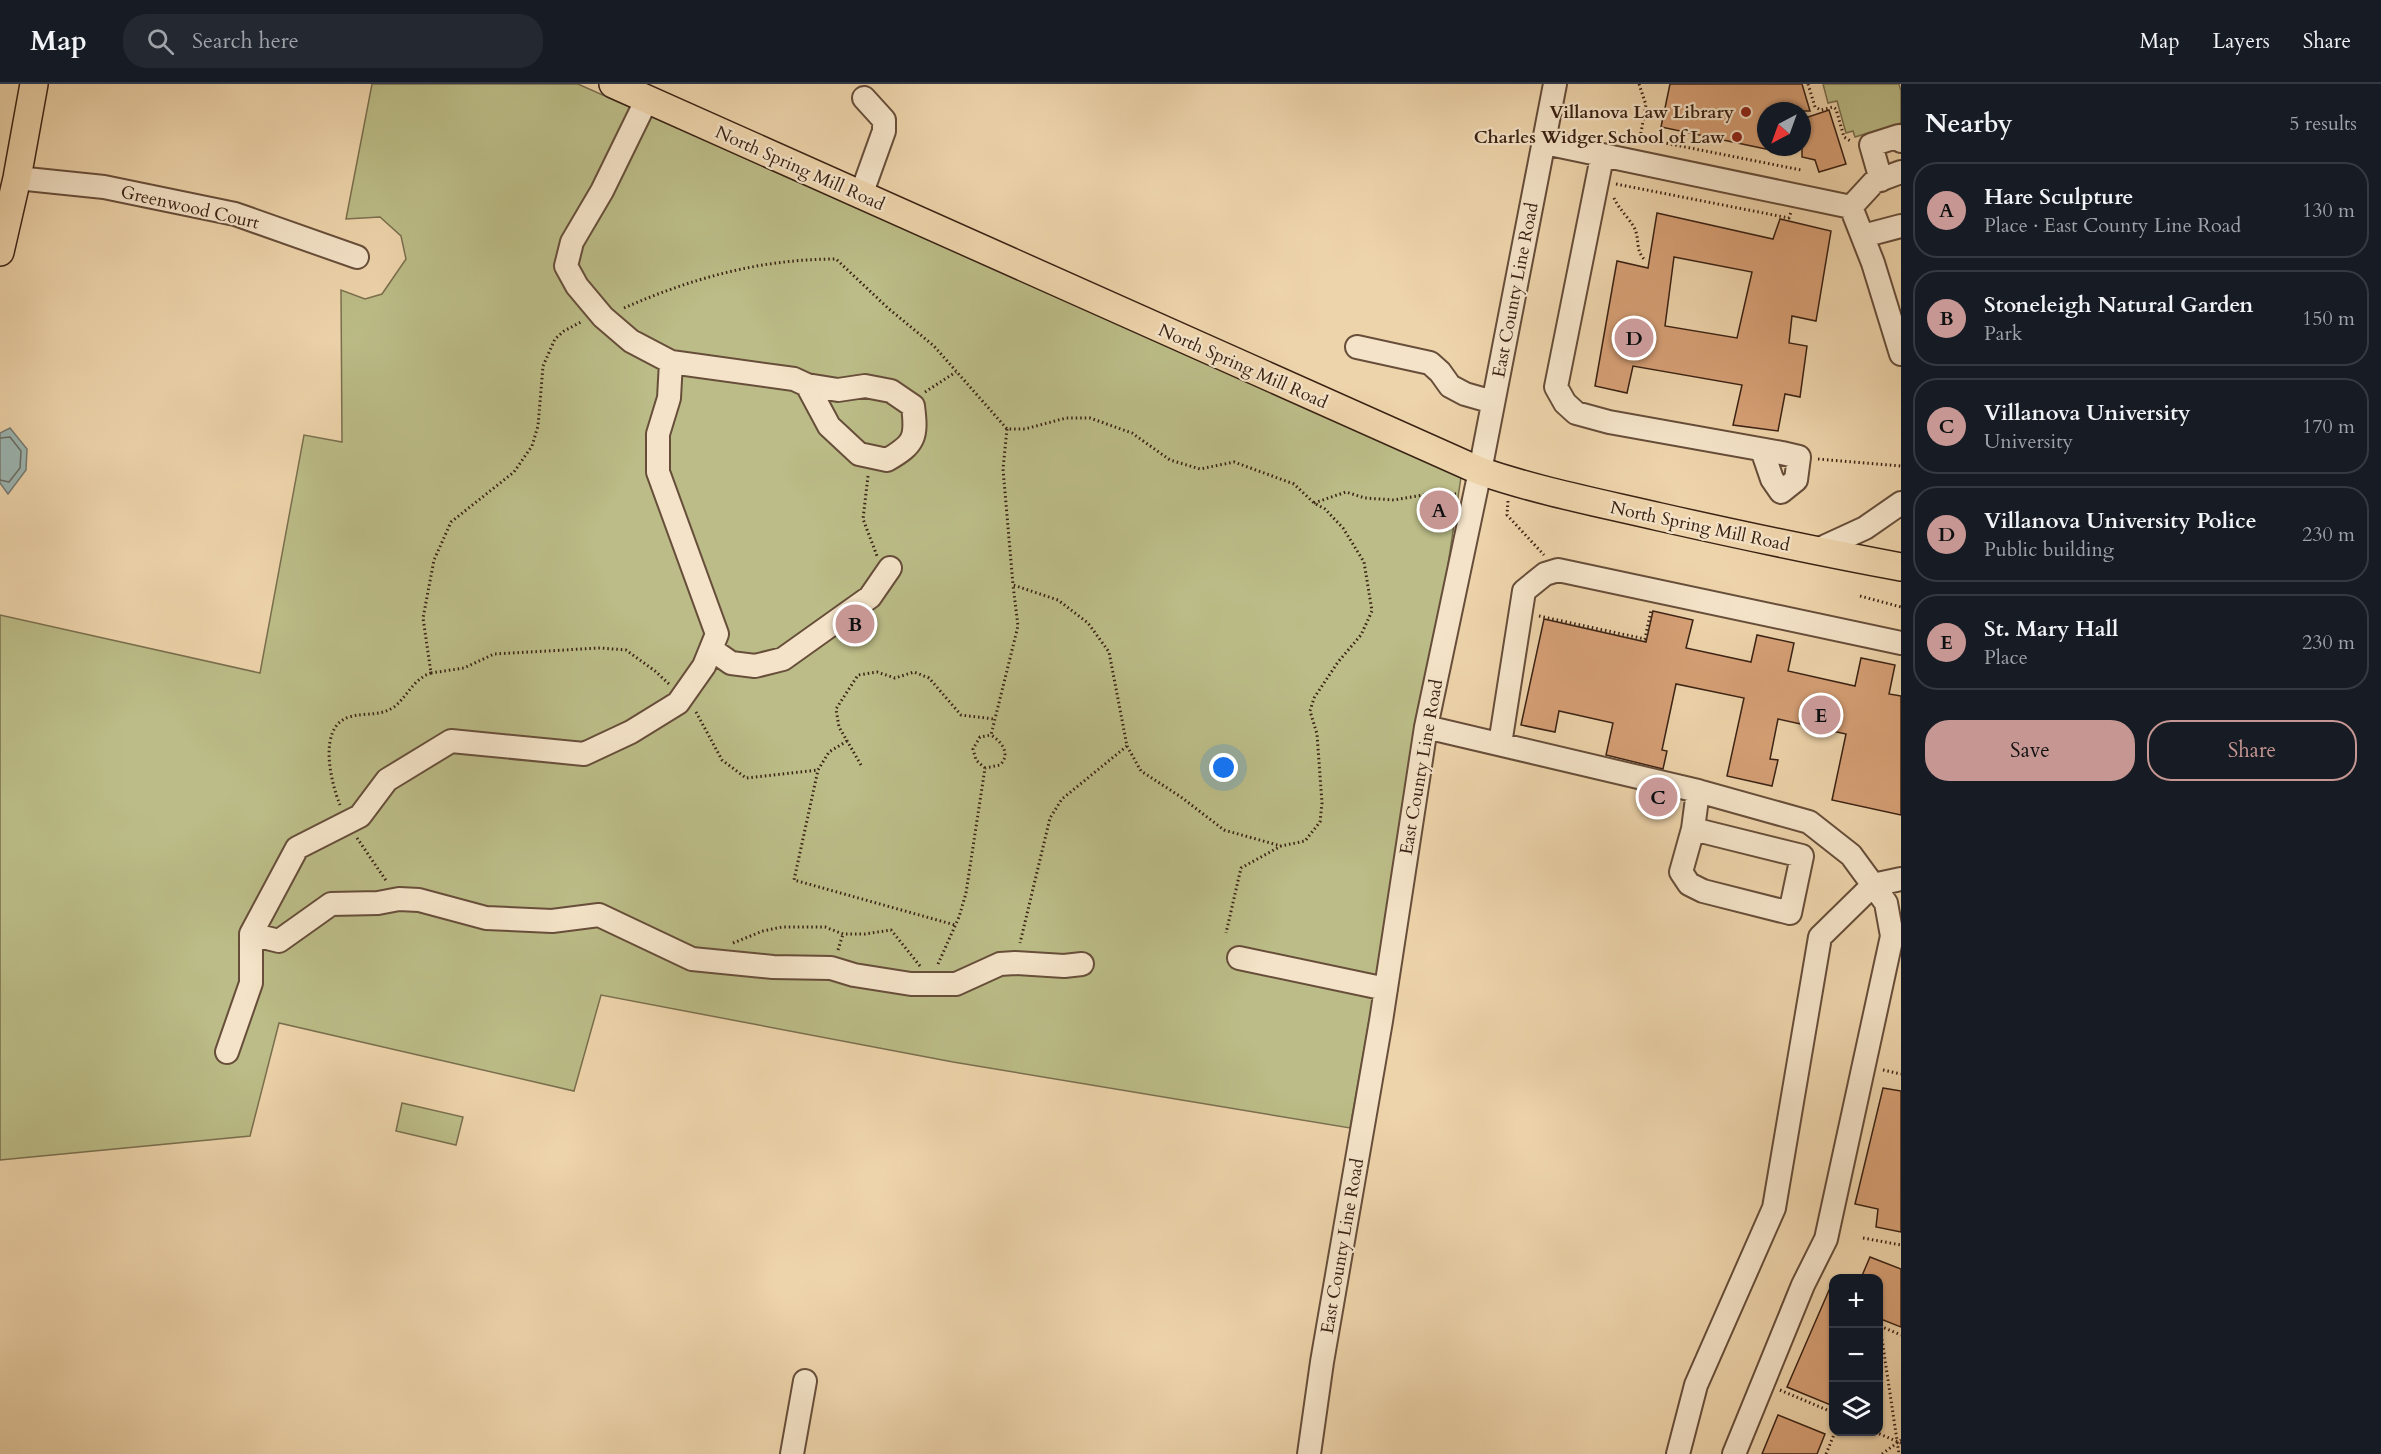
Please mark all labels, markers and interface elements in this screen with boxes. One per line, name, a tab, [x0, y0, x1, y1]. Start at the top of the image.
search box	[123, 14, 543, 68]
text: Map	[30, 22, 87, 60]
icon: search	[144, 25, 177, 58]
text: Search here	[192, 26, 299, 56]
text: Map	[2140, 27, 2180, 56]
text: Layers	[2213, 27, 2270, 56]
text: Share	[2303, 27, 2351, 56]
place label: Villanova Law Library	[1549, 100, 1735, 125]
north arrow	[1757, 102, 1811, 156]
marker: Villanova Law Library	[1739, 105, 1753, 119]
text: Nearby	[1925, 106, 2013, 141]
text: 5 results	[2289, 110, 2357, 137]
street label: North Spring Mill Road	[711, 120, 889, 217]
place label: Charles Widger School of Law	[1474, 125, 1725, 150]
marker: Charles Widger School of Law	[1730, 130, 1744, 144]
street label: Greenwood Court	[118, 179, 262, 236]
text: Hare Sculpture	[1984, 182, 2133, 212]
text: A	[1939, 197, 1954, 224]
text: 130 m	[2302, 197, 2355, 224]
street label: East County Line Road	[1486, 200, 1545, 380]
text: Place · East County Line Road	[1984, 212, 2241, 239]
text: Stoneleigh Natural Garden	[1984, 290, 2253, 320]
text: B	[1939, 305, 1954, 332]
text: 150 m	[2302, 305, 2355, 332]
pin: D	[1614, 316, 1654, 360]
street label: North Spring Mill Road	[1154, 318, 1332, 415]
text: Park	[1984, 320, 2022, 347]
text: Villanova University	[1984, 398, 2191, 428]
text: C	[1939, 413, 1954, 440]
text: 170 m	[2302, 413, 2355, 440]
text: University	[1984, 428, 2073, 455]
pin: A	[1420, 488, 1458, 532]
street label: North Spring Mill Road	[1608, 495, 1792, 558]
text: Villanova University Police	[1984, 506, 2257, 536]
text: D	[1938, 521, 1955, 548]
text: 230 m	[2302, 521, 2355, 548]
text: Public building	[1984, 536, 2114, 563]
pin: B	[836, 602, 874, 646]
text: St. Mary Hall	[1984, 614, 2118, 644]
text: E	[1940, 629, 1953, 656]
text: 230 m	[2302, 629, 2355, 656]
text: Place	[1984, 644, 2028, 671]
street label: East County Line Road	[1394, 677, 1449, 857]
pin: E	[1802, 692, 1840, 738]
button: Save	[1925, 720, 2135, 781]
button: Share	[2147, 720, 2357, 781]
your location	[1209, 753, 1238, 782]
pin: C	[1638, 774, 1678, 820]
street label: East County Line Road	[1315, 1156, 1370, 1336]
map controls	[1829, 1274, 1883, 1436]
button: +	[1829, 1274, 1883, 1328]
button: −	[1829, 1328, 1883, 1382]
button: layers	[1829, 1382, 1883, 1436]

